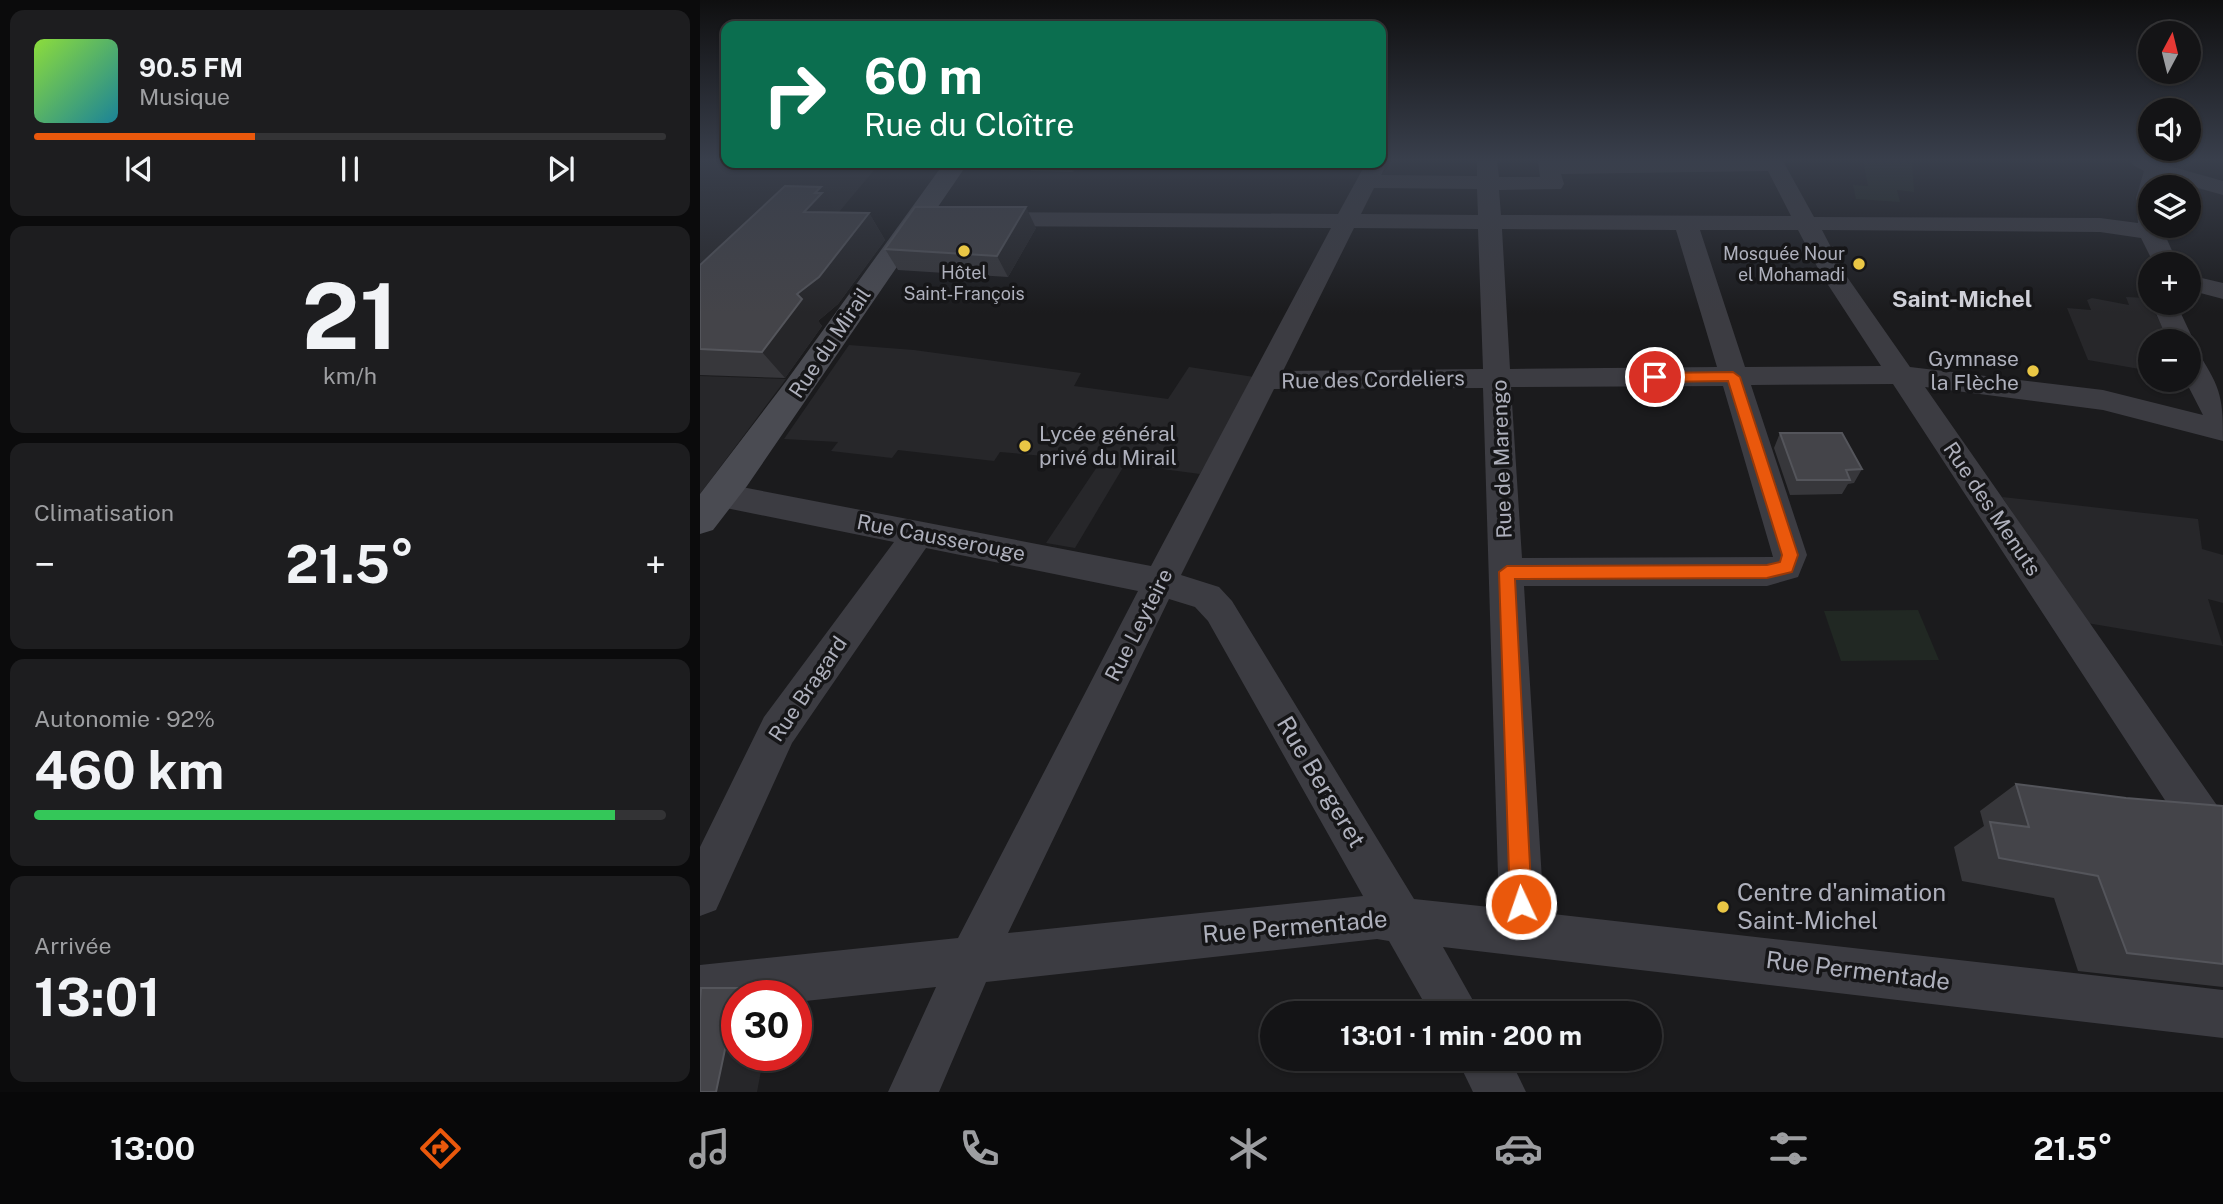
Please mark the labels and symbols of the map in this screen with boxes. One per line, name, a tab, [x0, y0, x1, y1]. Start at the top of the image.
north arrow	[2138, 21, 2202, 84]
marker: Hôtel Saint-François	[956, 243, 972, 259]
place label: Mosquée Nour el Mohamadi	[1723, 243, 1845, 285]
marker: Mosquée Nour el Mohamadi	[1851, 256, 1867, 272]
place label: Hôtel Saint-François	[903, 262, 1025, 304]
street label: Rue du Mirail	[784, 283, 876, 403]
district label: Saint-Michel	[1892, 285, 2032, 312]
place label: Gymnase la Flèche	[1928, 346, 2019, 395]
pin	[1625, 347, 1685, 407]
marker: Gymnase la Flèche	[2025, 363, 2041, 379]
street label: Rue des Cordeliers	[1281, 365, 1465, 394]
street label: Rue de Marengo	[1486, 379, 1517, 539]
place label: Lycée général privé du Mirail	[1039, 421, 1177, 470]
street label: Rue des Menuts	[1938, 437, 2046, 580]
marker: Lycée général privé du Mirail	[1017, 438, 1033, 454]
street label: Rue Causserouge	[855, 509, 1027, 566]
street label: Rue Leyteire	[1100, 564, 1178, 685]
street label: Rue Bragard	[763, 631, 852, 746]
street label: Rue Bergeret	[1272, 711, 1372, 852]
position arrow	[1484, 867, 1558, 941]
place label: Centre d'animation Saint-Michel	[1737, 878, 1946, 934]
marker: Centre d'animation Saint-Michel	[1715, 899, 1731, 915]
street label: Rue Permentade	[1201, 904, 1388, 948]
street label: Rue Permentade	[1764, 945, 1952, 995]
speed limit sign: 30	[721, 980, 812, 1071]

